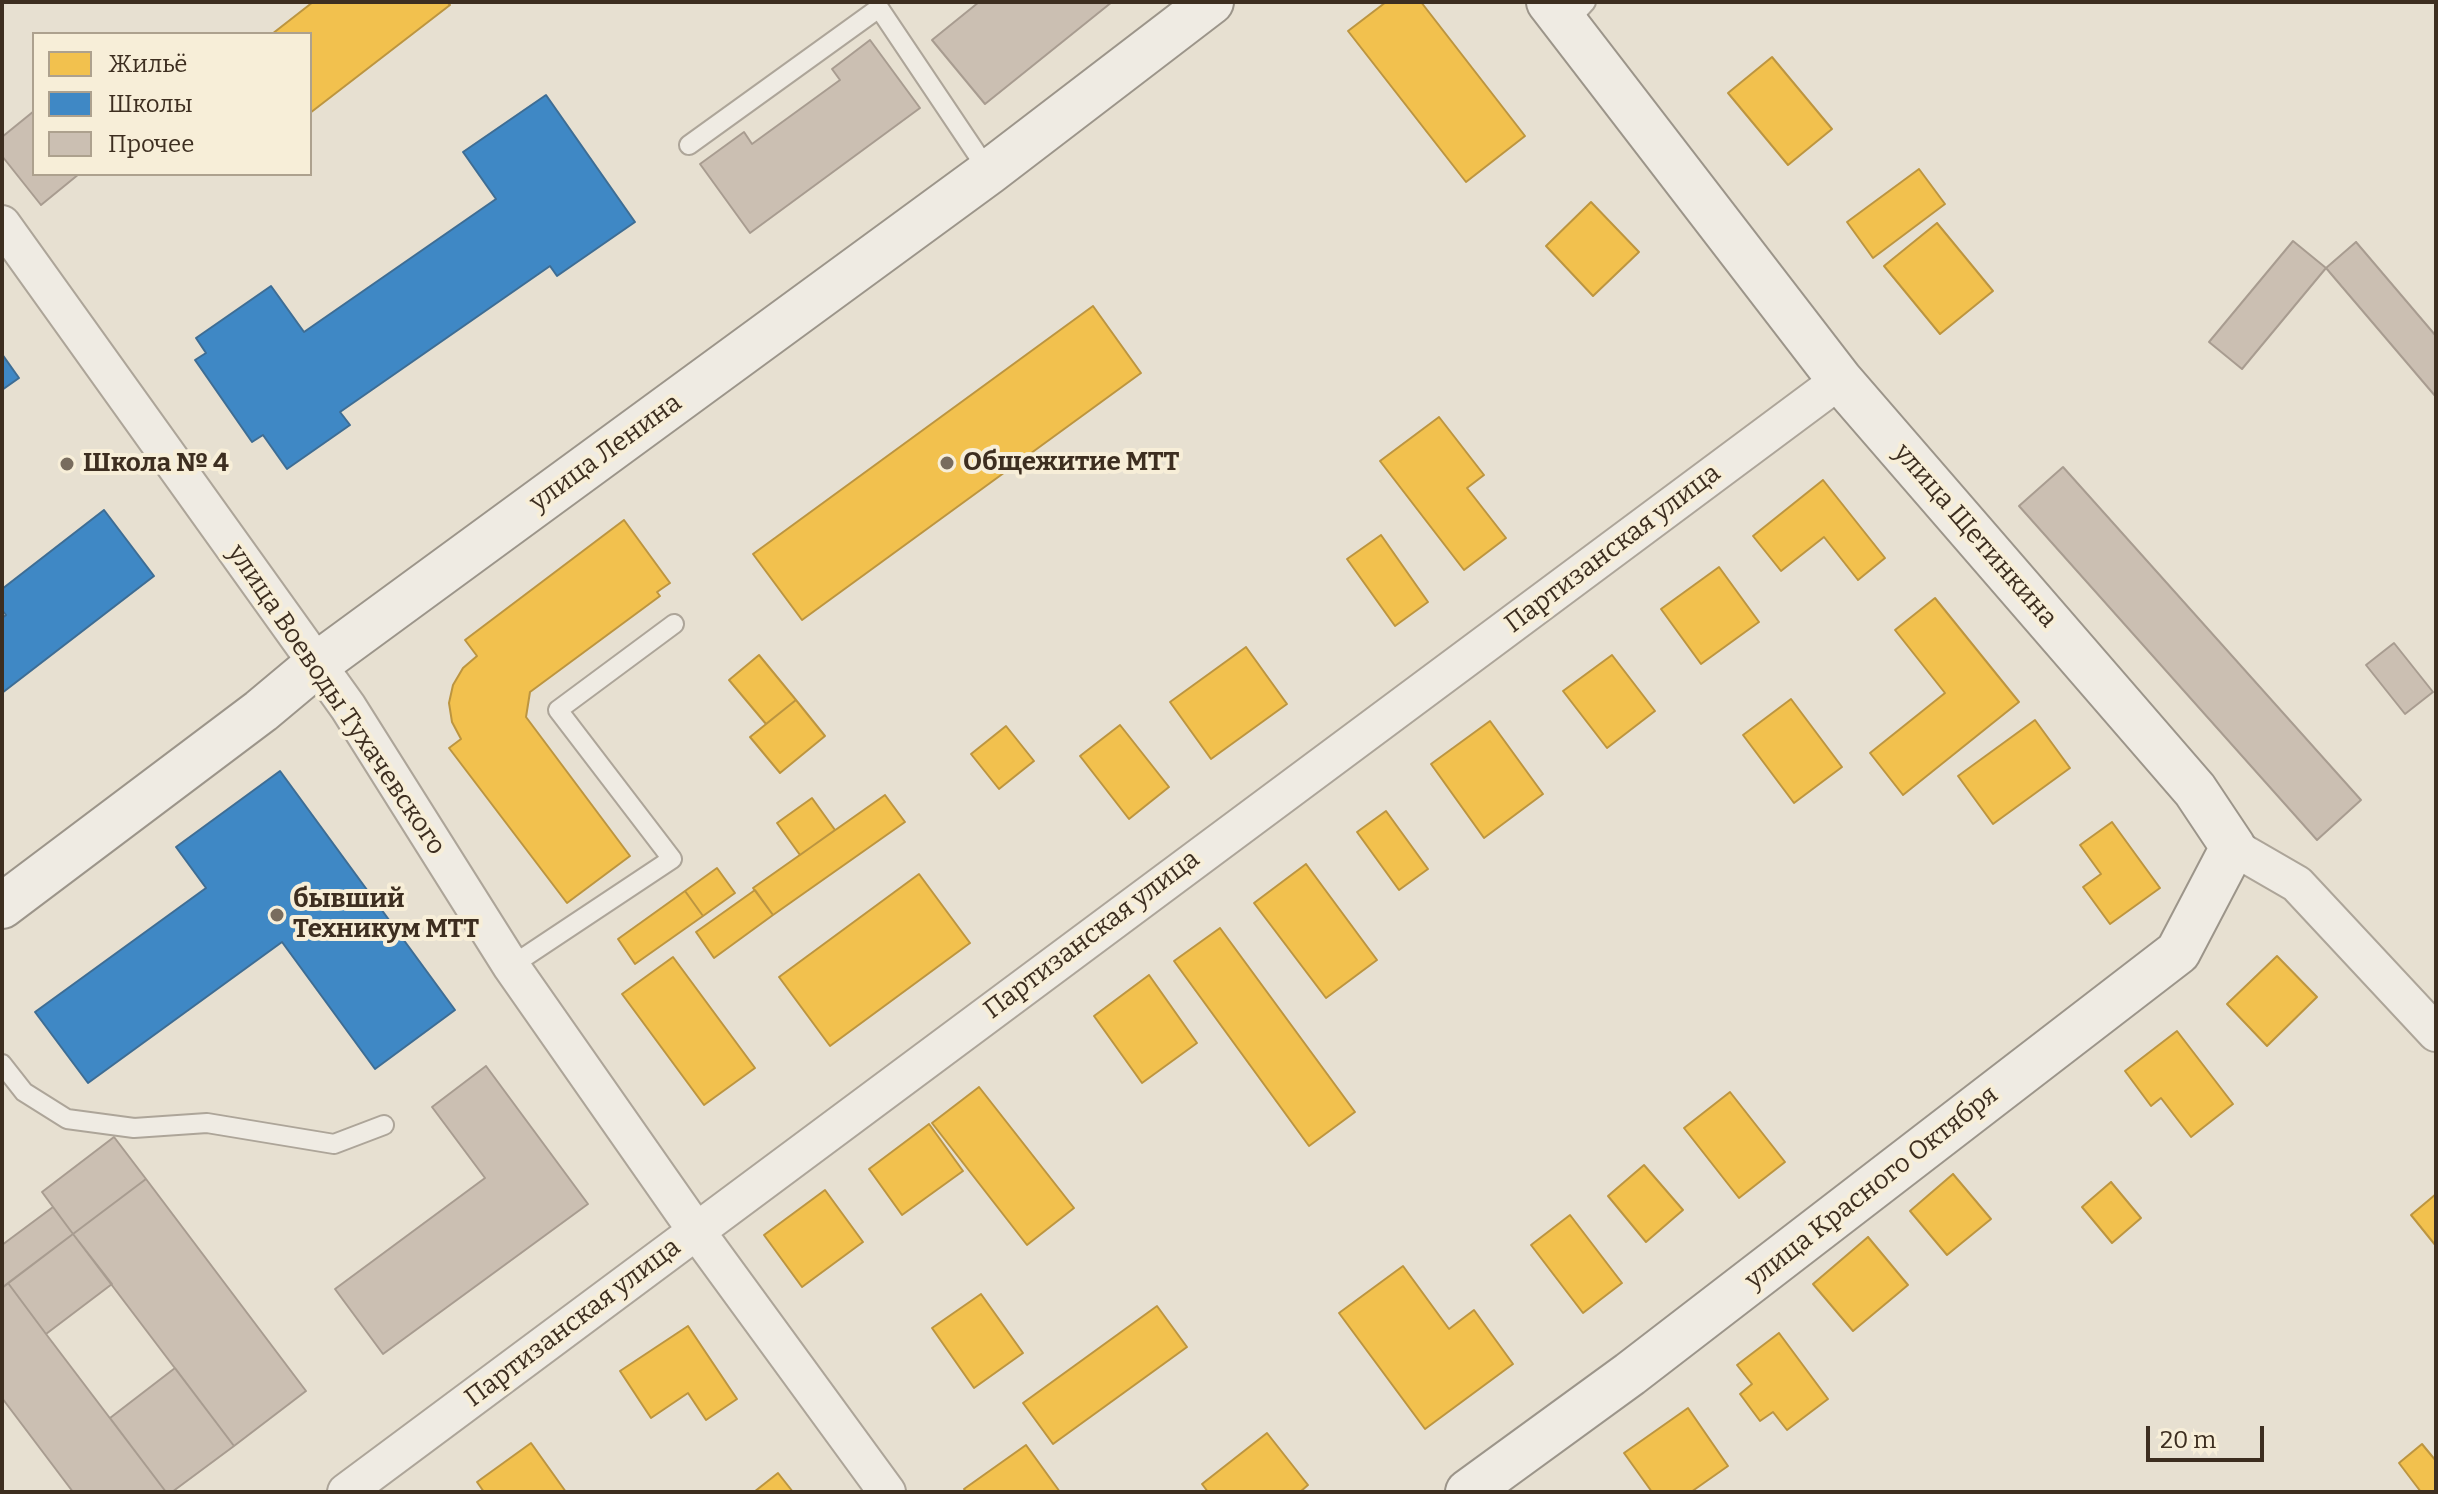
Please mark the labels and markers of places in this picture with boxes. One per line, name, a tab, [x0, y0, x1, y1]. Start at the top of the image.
place label: Общежитие МТТ	[963, 447, 1179, 479]
place label: Школа № 4	[83, 448, 229, 480]
marker: Общежитие МТТ	[938, 454, 956, 472]
marker: Школа № 4	[58, 455, 76, 473]
place label: бывший Техникум МТТ	[293, 884, 479, 946]
marker: бывший Техникум МТТ	[268, 906, 286, 924]

